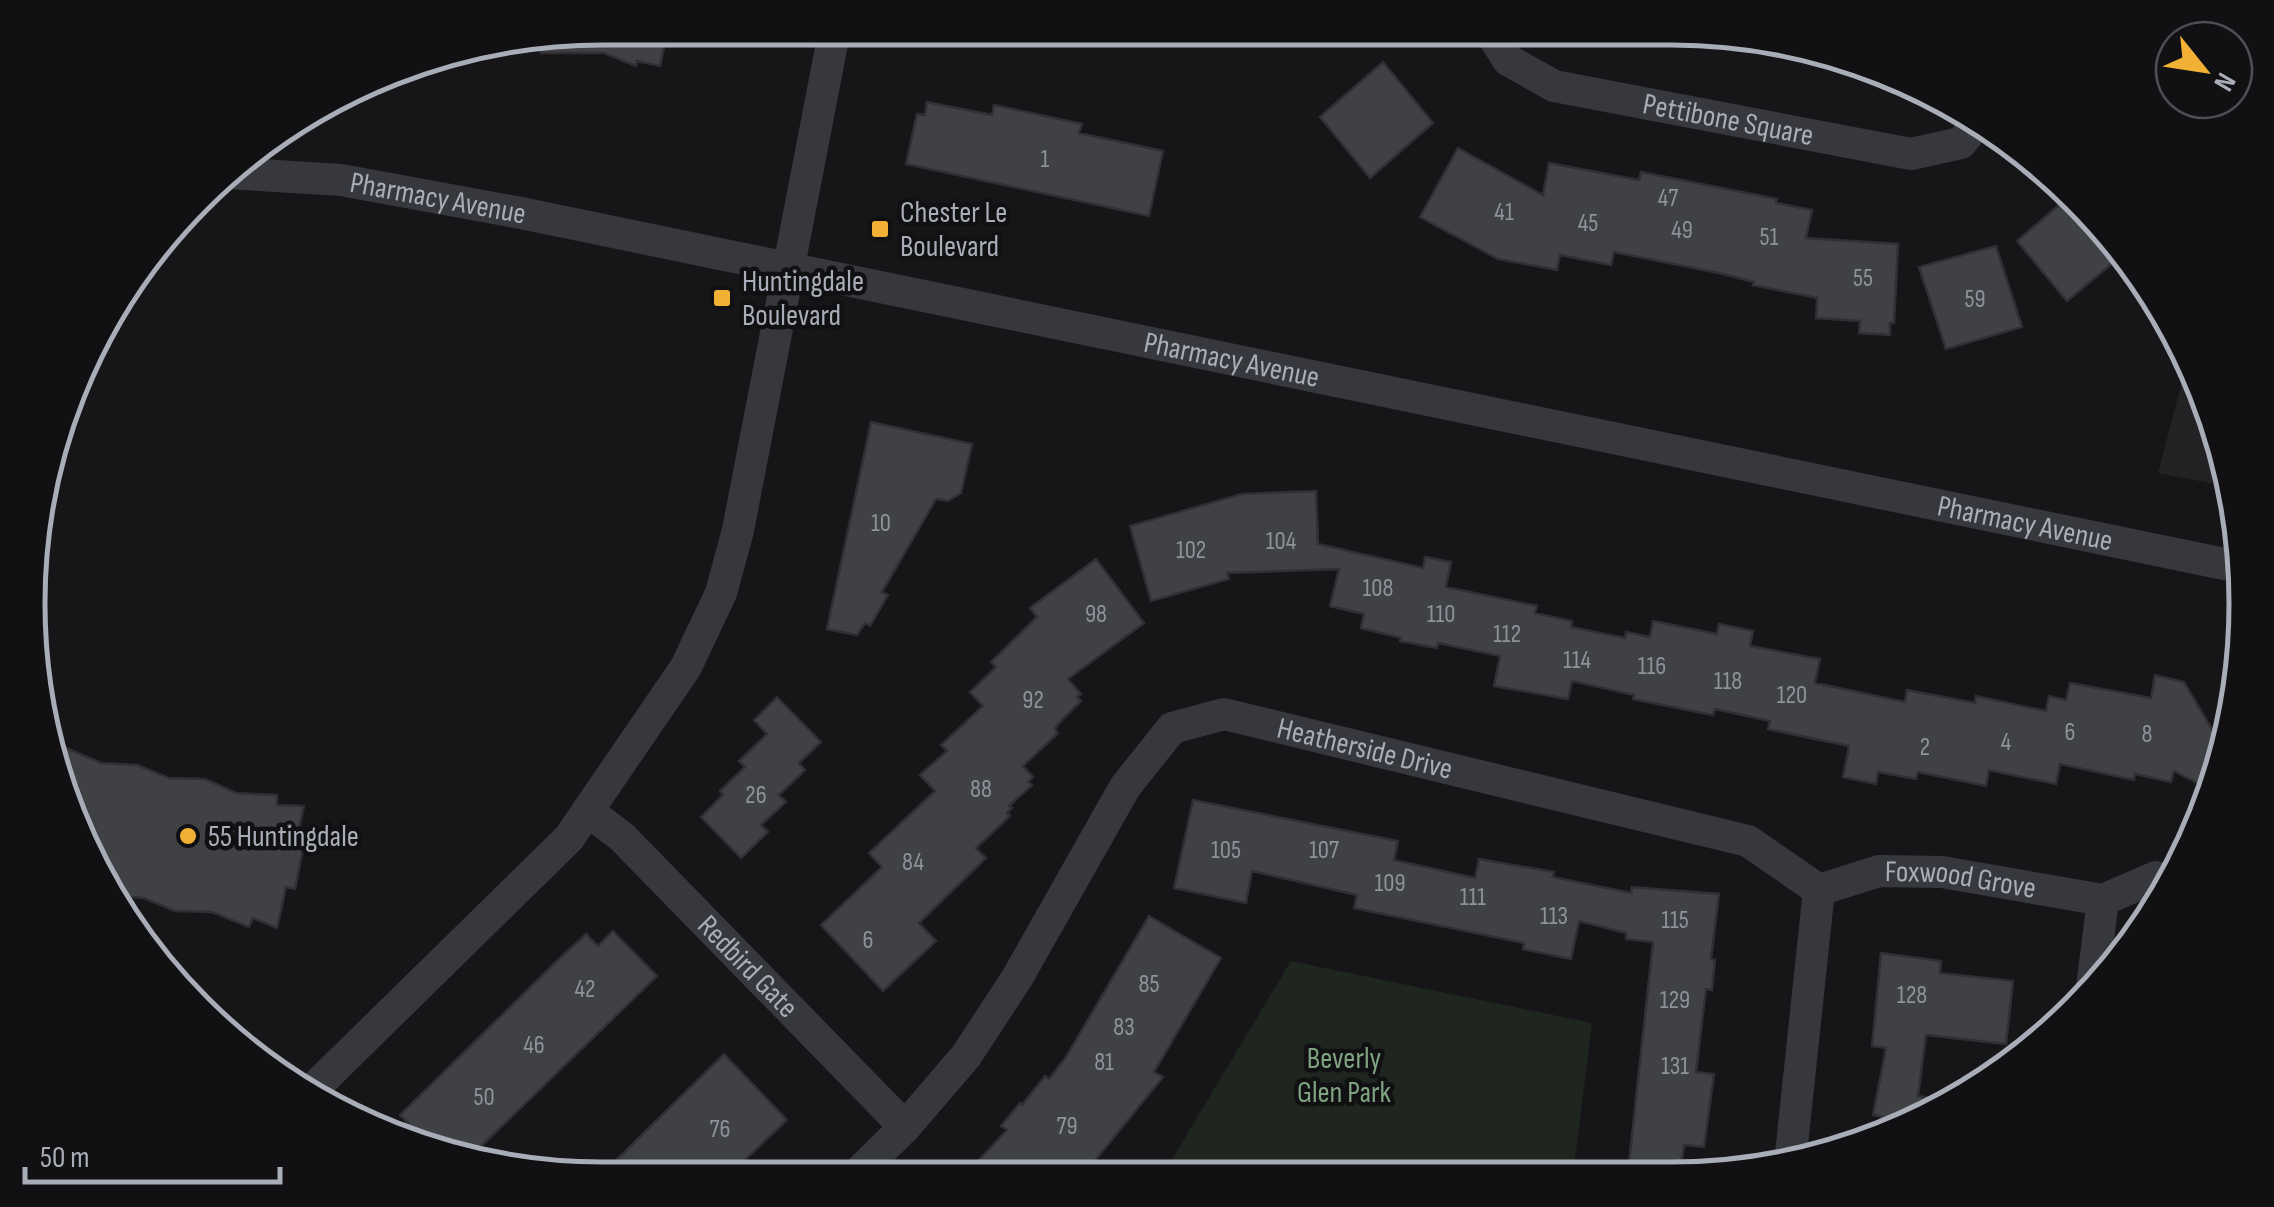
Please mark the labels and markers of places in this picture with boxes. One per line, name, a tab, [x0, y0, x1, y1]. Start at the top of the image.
place label: Chester Le Boulevard	[900, 195, 1007, 265]
marker: Chester Le Boulevard	[869, 218, 891, 240]
place label: Huntingdale Boulevard	[742, 264, 864, 334]
marker: Huntingdale Boulevard	[711, 287, 733, 309]
place label: 55 Huntingdale	[208, 819, 359, 855]
marker: 55 Huntingdale	[177, 825, 199, 847]

